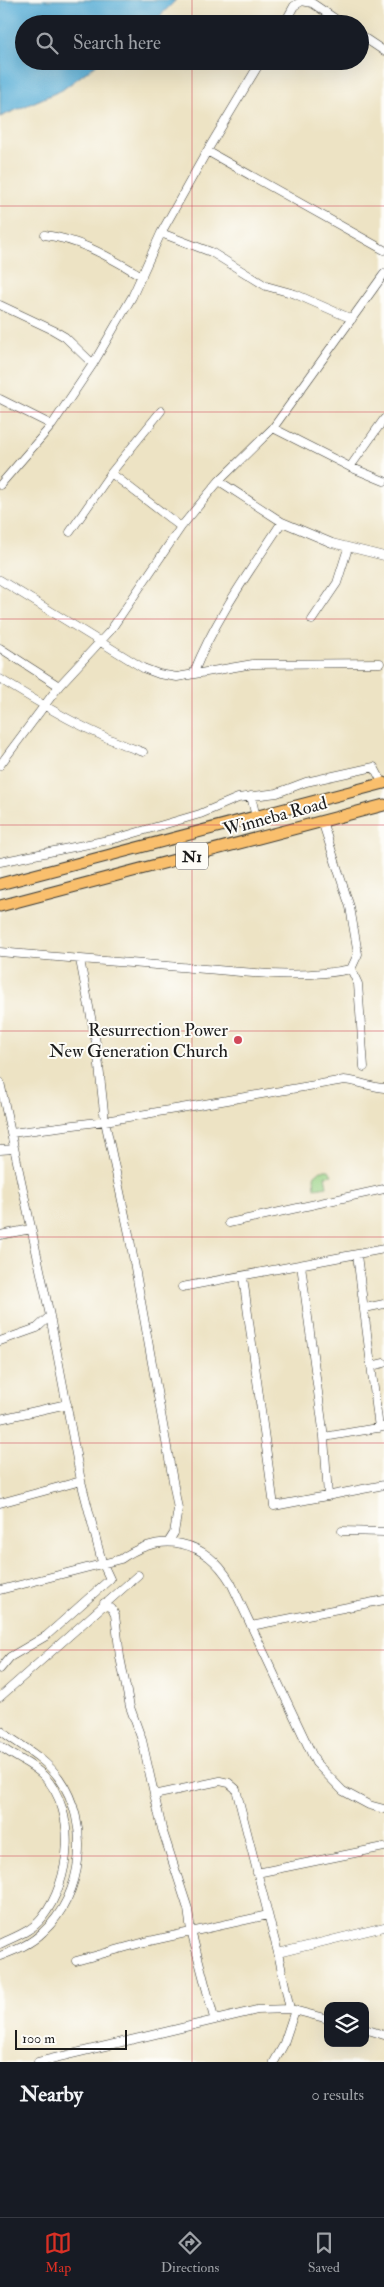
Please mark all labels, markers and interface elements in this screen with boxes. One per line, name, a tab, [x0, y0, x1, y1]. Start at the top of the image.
search box	[15, 15, 369, 70]
icon: search	[33, 29, 61, 57]
text: Search here	[73, 31, 161, 55]
street label: Winneba Road	[220, 792, 330, 842]
road number: N1	[176, 842, 208, 869]
place label: Resurrection Power New Generation Church	[49, 1019, 229, 1063]
marker: Resurrection Power New Generation Church	[232, 1034, 244, 1046]
map controls	[324, 2002, 369, 2047]
button: layers	[324, 2002, 369, 2047]
scale bar	[15, 2027, 128, 2050]
text: 100 m	[22, 2030, 55, 2047]
text: Nearby	[20, 2081, 83, 2108]
text: 0 results	[311, 2085, 364, 2105]
tab: Map	[44, 2229, 72, 2276]
tab: Directions	[161, 2229, 219, 2276]
tab: Saved	[308, 2229, 340, 2276]

